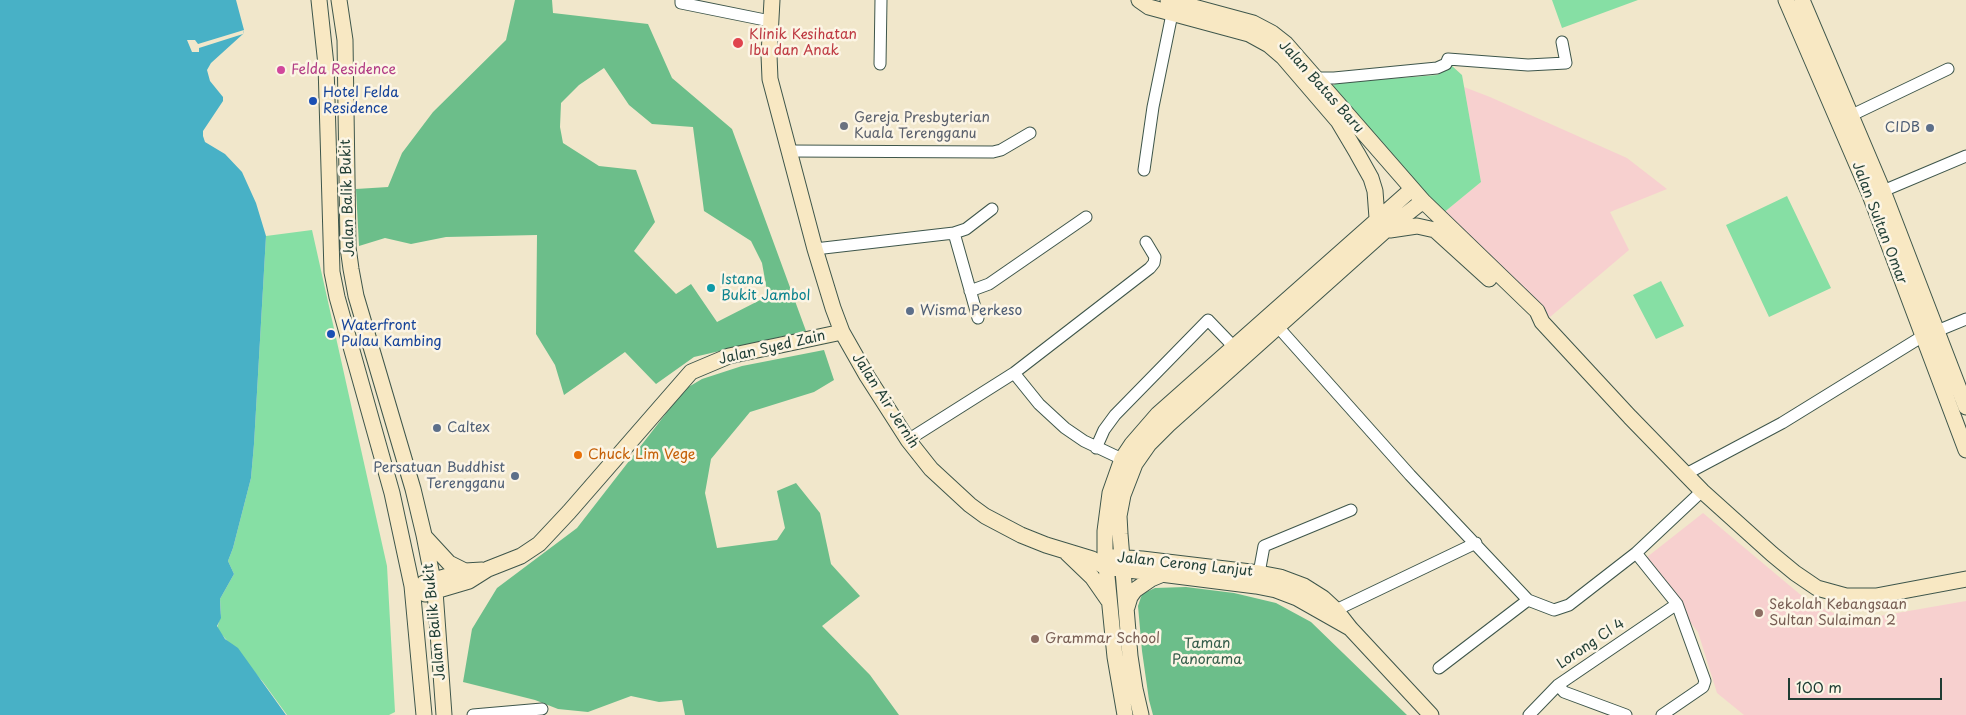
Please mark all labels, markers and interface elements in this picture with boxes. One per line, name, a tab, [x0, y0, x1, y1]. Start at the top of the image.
place label: Klinik Kesihatan Ibu dan Anak	[749, 27, 857, 59]
marker: Klinik Kesihatan Ibu dan Anak	[731, 36, 745, 50]
street label: Jalan Batas Baru	[1275, 37, 1367, 137]
place label: Felda Residence	[291, 62, 396, 78]
marker: Felda Residence	[275, 64, 287, 76]
place label: Hotel Felda Residence	[323, 85, 399, 118]
marker: Hotel Felda Residence	[307, 95, 319, 107]
place label: Gereja Presbyterian Kuala Terengganu	[854, 110, 990, 142]
marker: Gereja Presbyterian Kuala Terengganu	[838, 120, 850, 132]
place label: CIDB	[1885, 120, 1920, 136]
marker: CIDB	[1924, 122, 1936, 134]
street label: Jalan Balik Bukit	[338, 139, 358, 257]
street label: Jalan Sultan Omar	[1848, 159, 1910, 287]
place label: Istana Bukit Jambol	[721, 272, 810, 304]
marker: Istana Bukit Jambol	[705, 282, 717, 294]
place label: Wisma Perkeso	[920, 303, 1022, 319]
marker: Wisma Perkeso	[904, 305, 916, 317]
place label: Waterfront Pulau Kambing	[341, 318, 442, 351]
marker: Waterfront Pulau Kambing	[325, 328, 337, 340]
street label: Jalan Syed Zain	[717, 328, 827, 368]
street label: Jalan Air Jernih	[848, 350, 922, 452]
place label: Caltex	[447, 420, 490, 436]
marker: Caltex	[431, 422, 443, 434]
place label: Chuck Lim Vege	[588, 447, 695, 463]
marker: Chuck Lim Vege	[572, 449, 584, 461]
place label: Persatuan Buddhist Terengganu	[373, 460, 505, 492]
marker: Persatuan Buddhist Terengganu	[509, 470, 521, 482]
street label: Jalan Cerong Lanjut	[1116, 550, 1254, 580]
street label: Jalan Balik Bukit	[420, 563, 450, 681]
place label: Sekolah Kebangsaan Sultan Sulaiman 2	[1769, 597, 1907, 630]
marker: Sekolah Kebangsaan Sultan Sulaiman 2	[1753, 607, 1765, 619]
street label: Lorong Cl 4	[1554, 615, 1628, 673]
place label: Grammar School	[1045, 631, 1160, 647]
marker: Grammar School	[1029, 633, 1041, 645]
park label: Taman Panorama	[1172, 636, 1242, 669]
scale bar	[1791, 668, 1945, 700]
text: 100 m	[1796, 675, 1842, 698]

